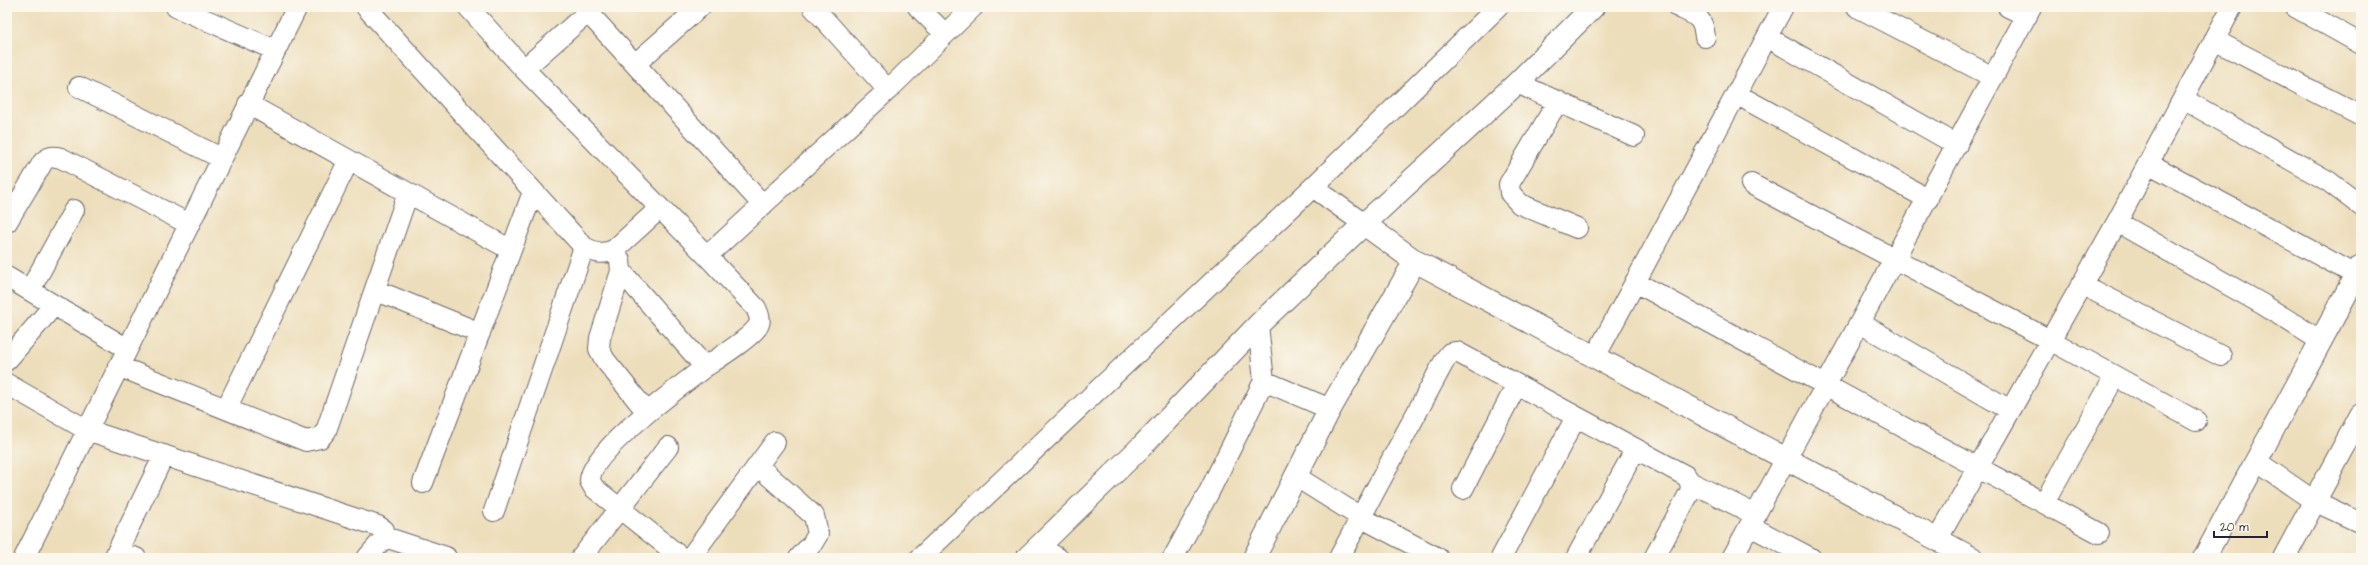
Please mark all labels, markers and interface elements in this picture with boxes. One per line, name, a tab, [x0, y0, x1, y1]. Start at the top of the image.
scale bar	[2214, 513, 2267, 539]
text: 20 m	[2220, 519, 2249, 536]

